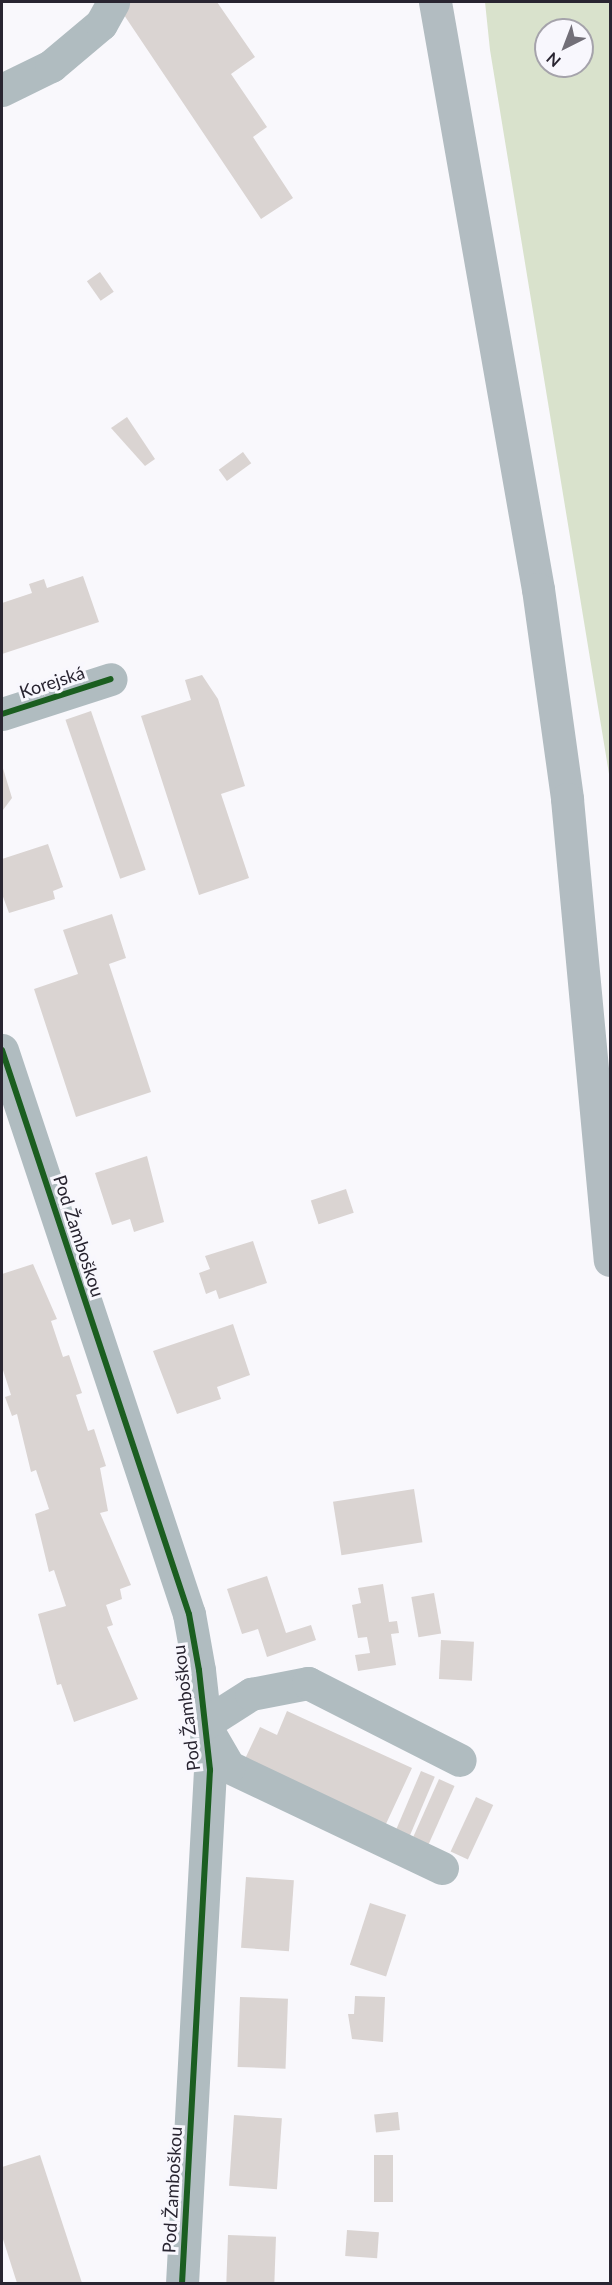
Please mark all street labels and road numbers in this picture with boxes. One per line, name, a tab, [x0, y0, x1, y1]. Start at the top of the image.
street label: Korejská	[17, 661, 87, 703]
street label: Pod Žamboškou	[49, 1172, 109, 1300]
street label: Pod Žamboškou	[168, 1644, 204, 1772]
street label: Pod Žamboškou	[158, 2126, 186, 2254]

